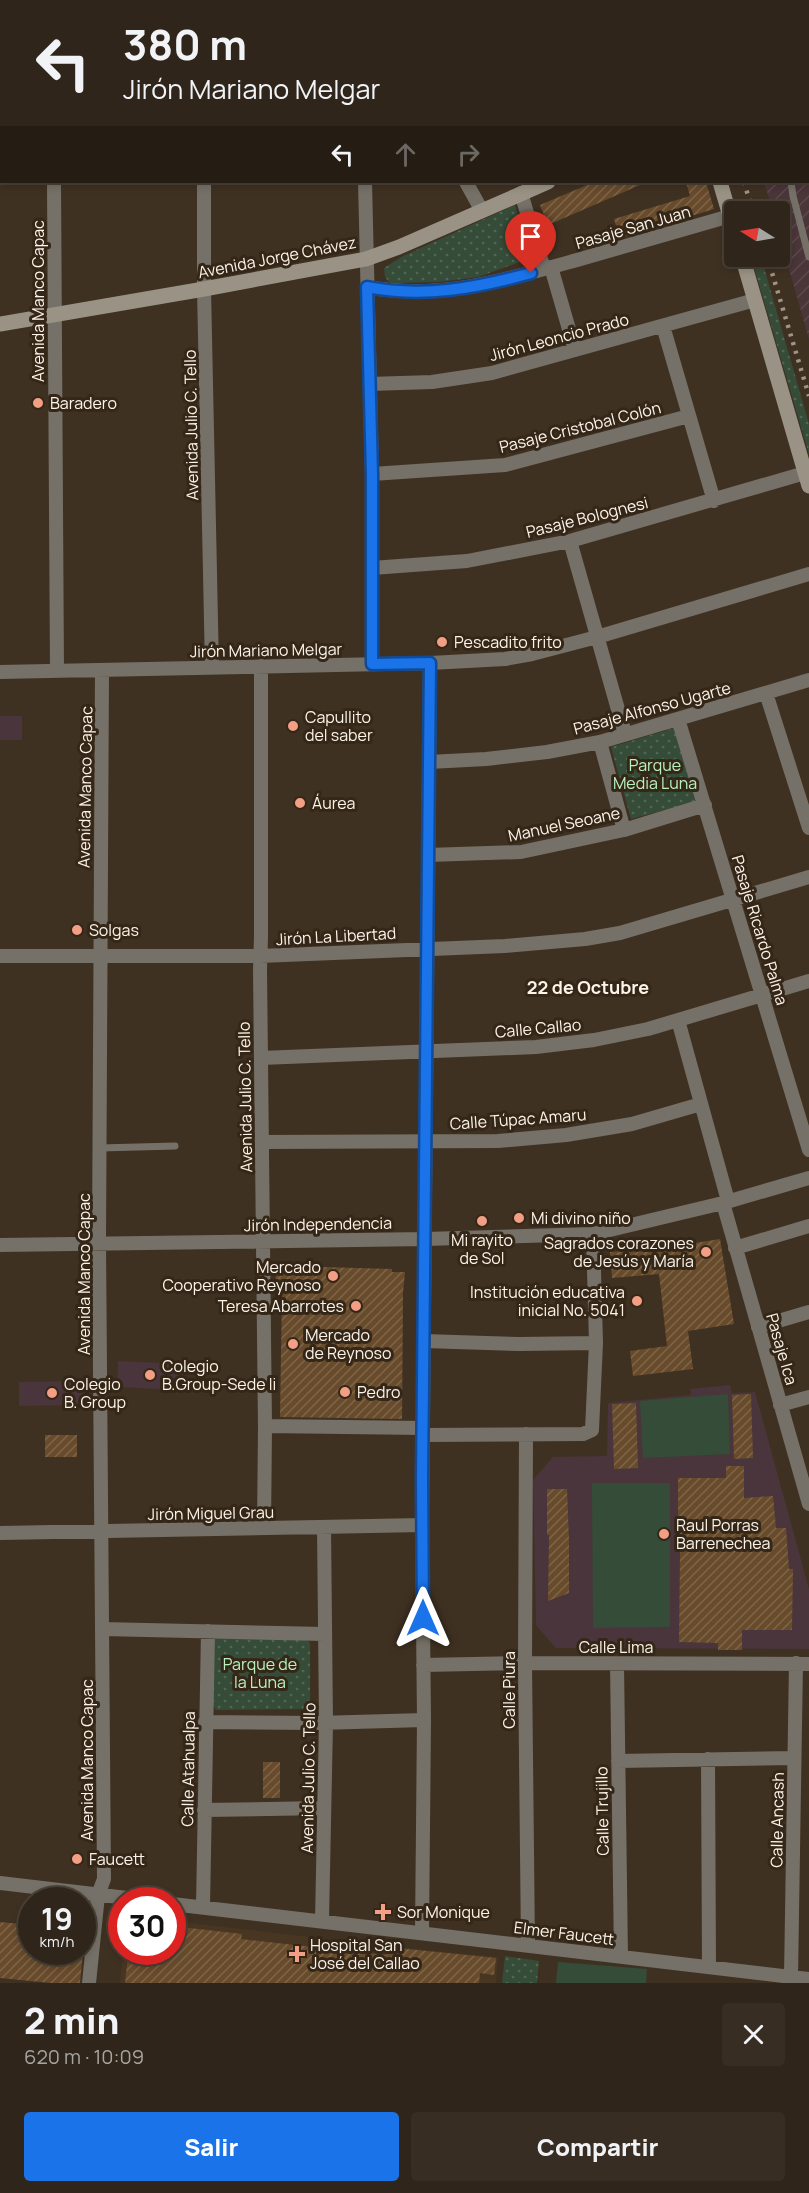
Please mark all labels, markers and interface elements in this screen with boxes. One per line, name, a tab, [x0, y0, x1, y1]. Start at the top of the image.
text: 380 m	[123, 15, 247, 73]
icon: left	[24, 24, 102, 102]
text: Jirón Mariano Melgar	[123, 70, 380, 107]
icon: left	[326, 138, 359, 171]
icon: ahead	[389, 138, 422, 171]
icon: right	[452, 138, 485, 171]
street label: Pasaje San Juan	[573, 200, 693, 254]
north arrow	[724, 201, 790, 267]
map controls	[724, 201, 790, 267]
pin	[505, 211, 556, 273]
street label: Avenida Manco Capac	[27, 220, 49, 382]
icon: arrive	[514, 220, 547, 253]
street label: Avenida Jorge Chávez	[196, 231, 358, 283]
street label: Jirón Leoncio Prado	[487, 308, 631, 366]
street label: Avenida Julio C. Tello	[179, 349, 203, 501]
place label: Baradero	[50, 392, 117, 414]
marker: Baradero	[31, 396, 45, 410]
street label: Pasaje Cristobal Colón	[497, 396, 663, 458]
street label: Pasaje Bolognesi	[524, 491, 650, 543]
place label: Pescadito frito	[454, 631, 562, 653]
marker: Pescadito frito	[435, 635, 449, 649]
street label: Jirón Mariano Melgar	[190, 638, 343, 662]
street label: Pasaje Alfonso Ugarte	[571, 676, 733, 740]
street label: Avenida Manco Capac	[73, 706, 97, 868]
place label: Capullito del saber	[305, 706, 373, 746]
marker: Capullito del saber	[286, 719, 300, 733]
park label: Parque Media Luna	[613, 754, 697, 794]
place label: Áurea	[312, 792, 355, 814]
marker: Áurea	[293, 796, 307, 810]
street label: Manuel Seoane	[506, 801, 622, 847]
street label: Pasaje Ricardo Palma	[727, 852, 793, 1008]
place label: Solgas	[89, 919, 139, 941]
street label: Jirón La Libertad	[275, 922, 397, 950]
marker: Solgas	[70, 923, 84, 937]
district label: 22 de Octubre	[527, 975, 649, 999]
street label: Calle Callao	[494, 1013, 582, 1043]
street label: Avenida Julio C. Tello	[233, 1021, 257, 1173]
street label: Calle Túpac Amaru	[449, 1103, 587, 1135]
street label: Avenida Manco Capac	[73, 1193, 95, 1355]
place label: Mi divino niño	[531, 1207, 631, 1229]
marker: Mi divino niño	[512, 1211, 526, 1225]
street label: Jirón Independencia	[244, 1212, 392, 1236]
marker: Mi rayito de Sol	[475, 1214, 489, 1228]
place label: Mi rayito de Sol	[451, 1229, 513, 1269]
place label: Sagrados corazones de Jesús y María	[544, 1232, 694, 1272]
marker: Sagrados corazones de Jesús y María	[699, 1245, 713, 1259]
place label: Mercado Cooperativo Reynoso	[162, 1256, 321, 1296]
marker: Mercado Cooperativo Reynoso	[326, 1269, 340, 1283]
place label: Institución educativa inicial No. 5041	[470, 1281, 625, 1321]
marker: Institución educativa inicial No. 5041	[630, 1294, 644, 1308]
place label: Teresa Abarrotes	[218, 1295, 344, 1317]
marker: Teresa Abarrotes	[349, 1299, 363, 1313]
street label: Pasaje Ica	[761, 1311, 803, 1387]
place label: Mercado de Reynoso	[305, 1324, 391, 1364]
marker: Mercado de Reynoso	[286, 1337, 300, 1351]
place label: Colegio B.Group-Sede Ii	[162, 1355, 276, 1395]
marker: Colegio B.Group-Sede Ii	[143, 1368, 157, 1382]
place label: Colegio B. Group	[64, 1373, 126, 1413]
place label: Pedro	[357, 1381, 401, 1403]
marker: Pedro	[338, 1385, 352, 1399]
marker: Colegio B. Group	[45, 1386, 59, 1400]
street label: Jirón Miguel Grau	[148, 1501, 274, 1525]
place label: Raul Porras Barrenechea	[676, 1514, 770, 1554]
marker: Raul Porras Barrenechea	[657, 1527, 671, 1541]
position arrow	[391, 1586, 455, 1650]
street label: Calle Lima	[579, 1636, 653, 1658]
street label: Calle Piura	[498, 1651, 520, 1729]
park label: Parque de la Luna	[223, 1653, 297, 1693]
street label: Avenida Manco Capac	[76, 1679, 98, 1841]
street label: Avenida Julio C. Tello	[296, 1702, 320, 1854]
street label: Calle Atahualpa	[176, 1711, 200, 1827]
street label: Calle Trujillo	[590, 1766, 614, 1856]
street label: Calle Ancash	[765, 1772, 789, 1868]
place label: Faucett	[89, 1848, 145, 1870]
marker: Faucett	[70, 1852, 84, 1866]
speed limit sign: 30	[108, 1887, 186, 1965]
text: 19	[41, 1898, 73, 1939]
place label: Sor Monique	[397, 1901, 490, 1923]
marker: Sor Monique	[374, 1903, 392, 1921]
street label: Elmer Faucett	[513, 1916, 615, 1950]
text: km/h	[40, 1931, 74, 1952]
place label: Hospital San José del Callao	[310, 1934, 420, 1974]
marker: Hospital San José del Callao	[288, 1945, 306, 1963]
text: 2 min	[24, 1996, 119, 2045]
button: close	[722, 2003, 785, 2066]
text: 620 m · 10:09	[24, 2043, 144, 2070]
button: Salir	[24, 2112, 399, 2181]
button: Compartir	[411, 2112, 785, 2181]

